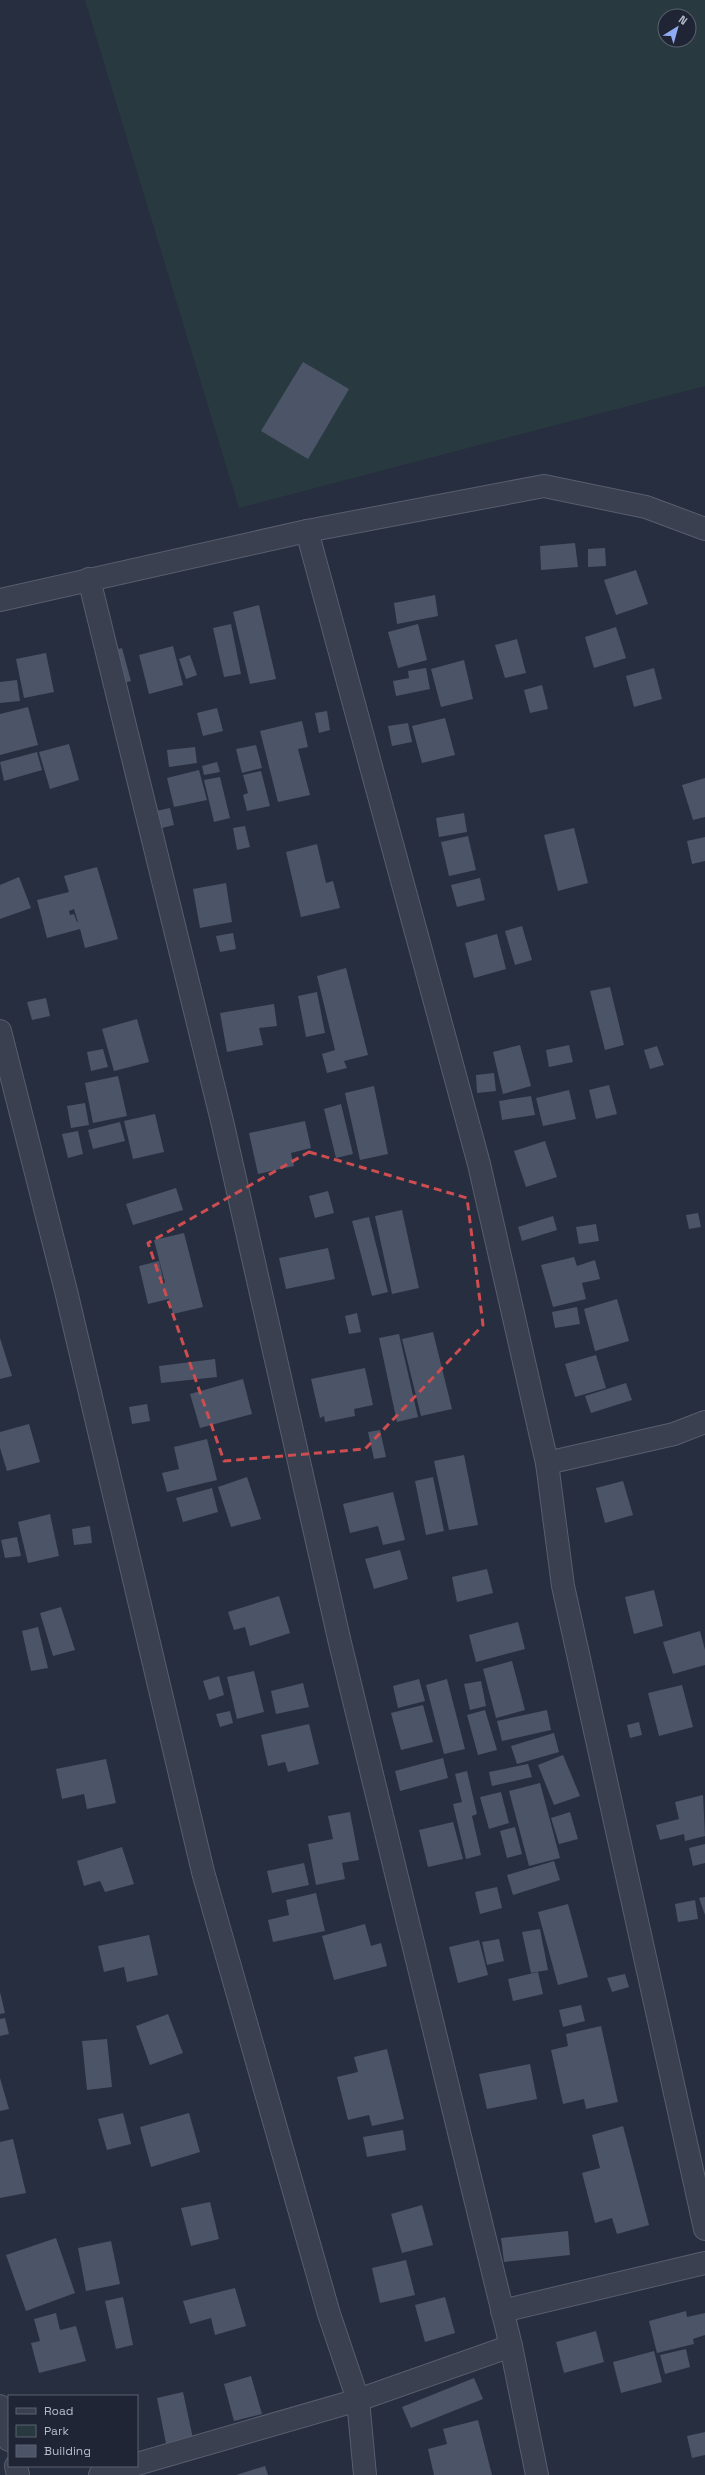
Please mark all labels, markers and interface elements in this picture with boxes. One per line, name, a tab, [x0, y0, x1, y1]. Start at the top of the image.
north arrow	[657, 8, 697, 48]
text: N	[676, 12, 690, 28]
legend	[8, 2395, 138, 2467]
text: Road	[44, 2403, 73, 2419]
text: Park	[44, 2423, 69, 2439]
text: Building	[44, 2443, 91, 2459]

